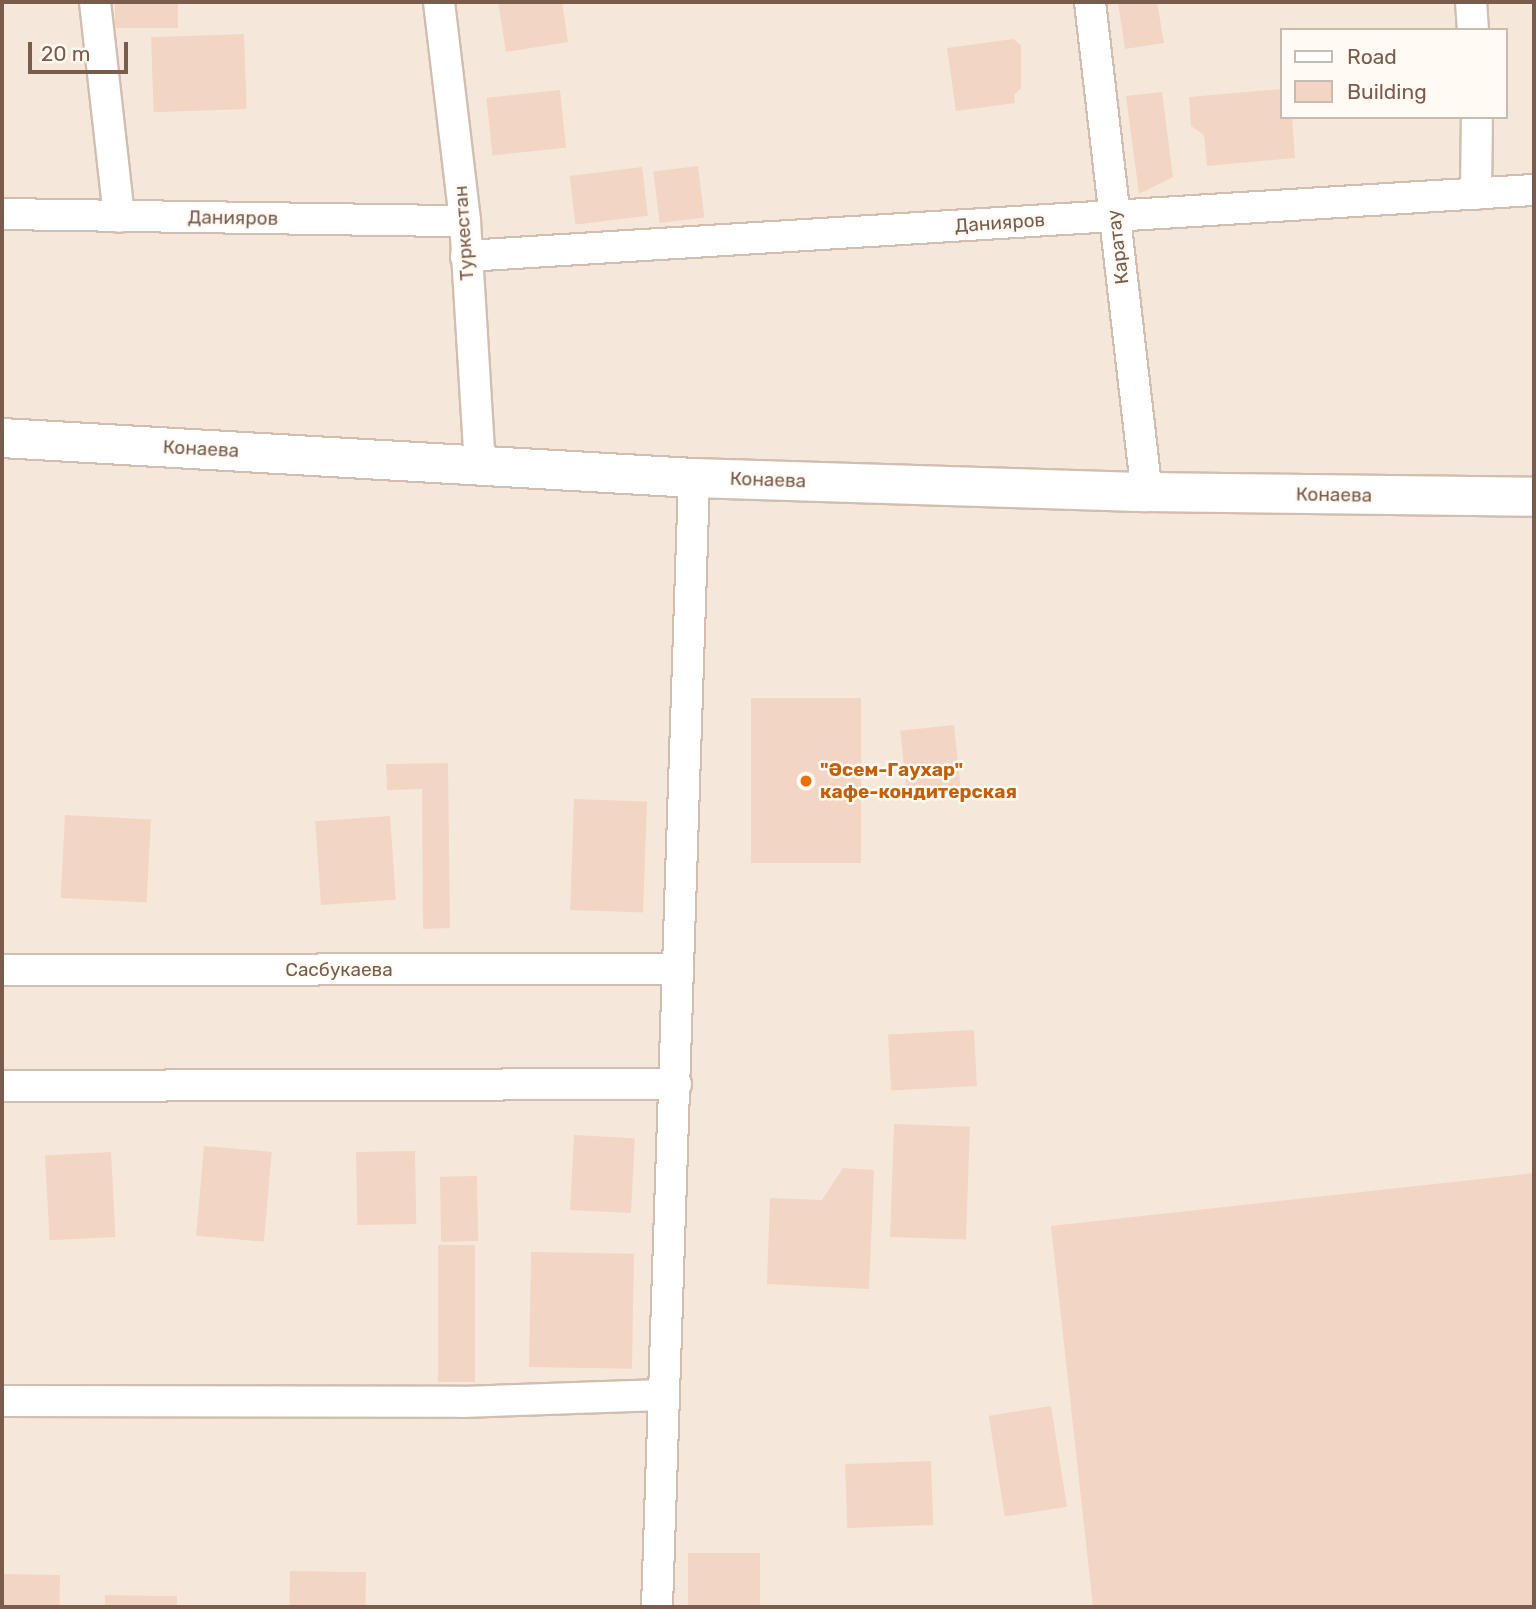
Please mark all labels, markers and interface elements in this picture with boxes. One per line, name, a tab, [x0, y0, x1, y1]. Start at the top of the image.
scale bar	[32, 28, 131, 72]
legend	[1280, 28, 1508, 119]
text: 20 m	[41, 41, 90, 66]
text: Road	[1347, 44, 1397, 69]
text: Building	[1347, 79, 1427, 104]
street label: Туркестан	[449, 185, 479, 281]
street label: Данияров	[188, 206, 278, 230]
street label: Данияров	[954, 208, 1046, 238]
street label: Каратау	[1102, 208, 1134, 286]
street label: Конаева	[162, 436, 240, 462]
street label: Конаева	[729, 467, 807, 493]
street label: Конаева	[1296, 483, 1372, 507]
place label: "Әсем-Гаухар" кафе-кондитерская	[820, 759, 1017, 803]
marker: "Әсем-Гаухар" кафе-кондитерская	[798, 773, 814, 789]
street label: Сасбукаева	[285, 959, 393, 981]

